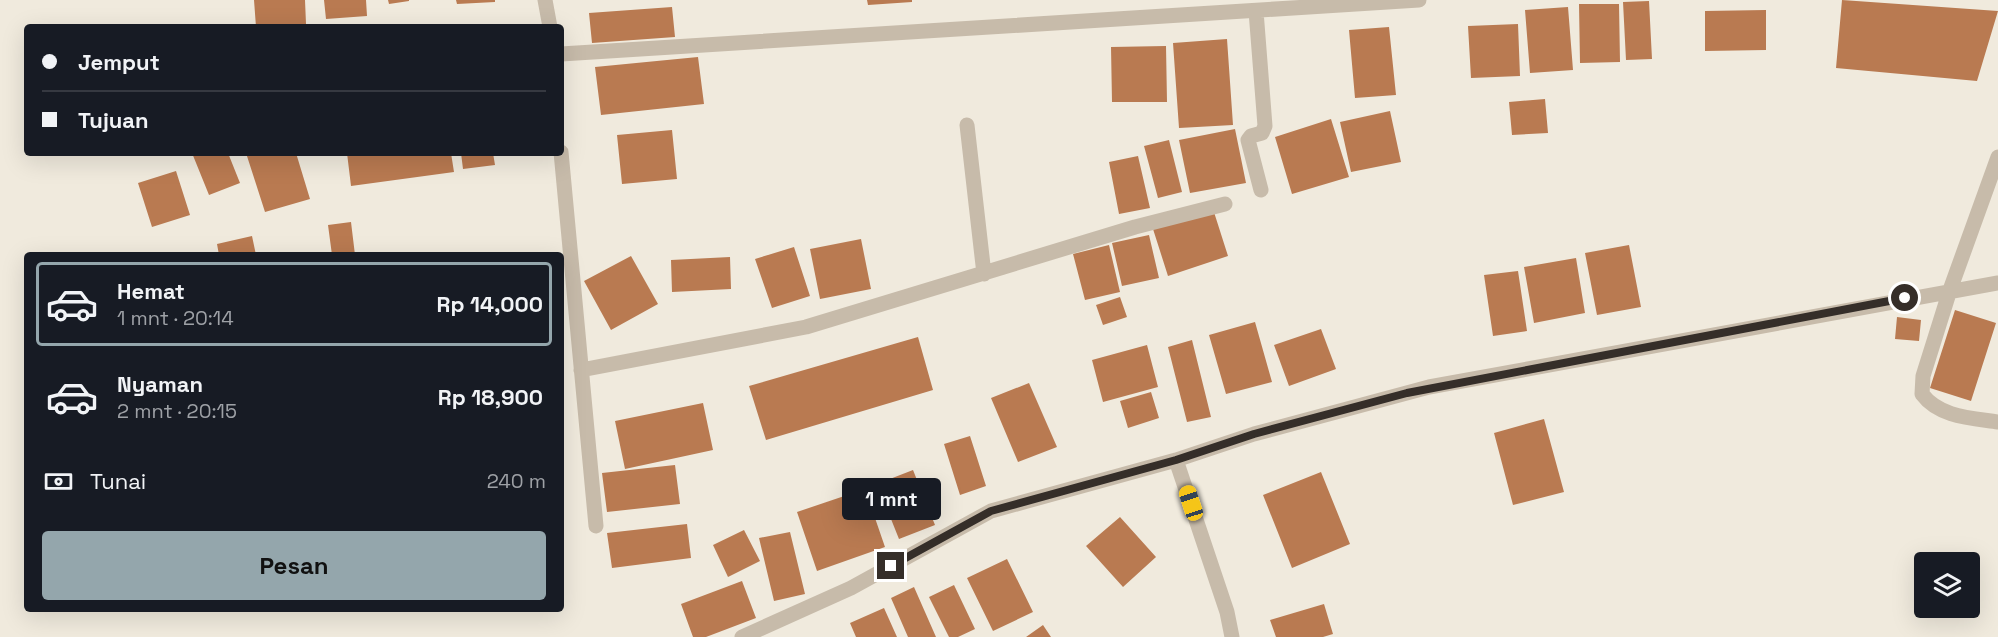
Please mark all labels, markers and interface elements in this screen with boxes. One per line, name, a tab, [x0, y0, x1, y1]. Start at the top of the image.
text: Jemput	[78, 48, 160, 76]
text: Tujuan	[78, 106, 149, 134]
icon: car	[45, 277, 99, 331]
text: Hemat	[117, 277, 185, 305]
route start	[1891, 284, 1918, 311]
text: Rp 14,000	[437, 290, 543, 318]
text: 1 mnt · 20:14	[117, 305, 234, 331]
icon: car	[45, 370, 99, 424]
text: Nyaman	[117, 370, 203, 398]
text: Rp 18,900	[438, 383, 543, 411]
text: 2 mnt · 20:15	[117, 398, 237, 424]
icon: cash	[42, 465, 75, 498]
text: Tunai	[90, 467, 146, 495]
text: 240 m	[487, 468, 546, 494]
callout: 1 mnt	[842, 479, 940, 521]
car	[1177, 483, 1205, 523]
text: 1 mnt	[865, 486, 918, 512]
button: Pesan	[42, 531, 546, 600]
route end	[877, 552, 904, 579]
map controls	[1914, 552, 1980, 618]
button: layers	[1914, 552, 1980, 618]

